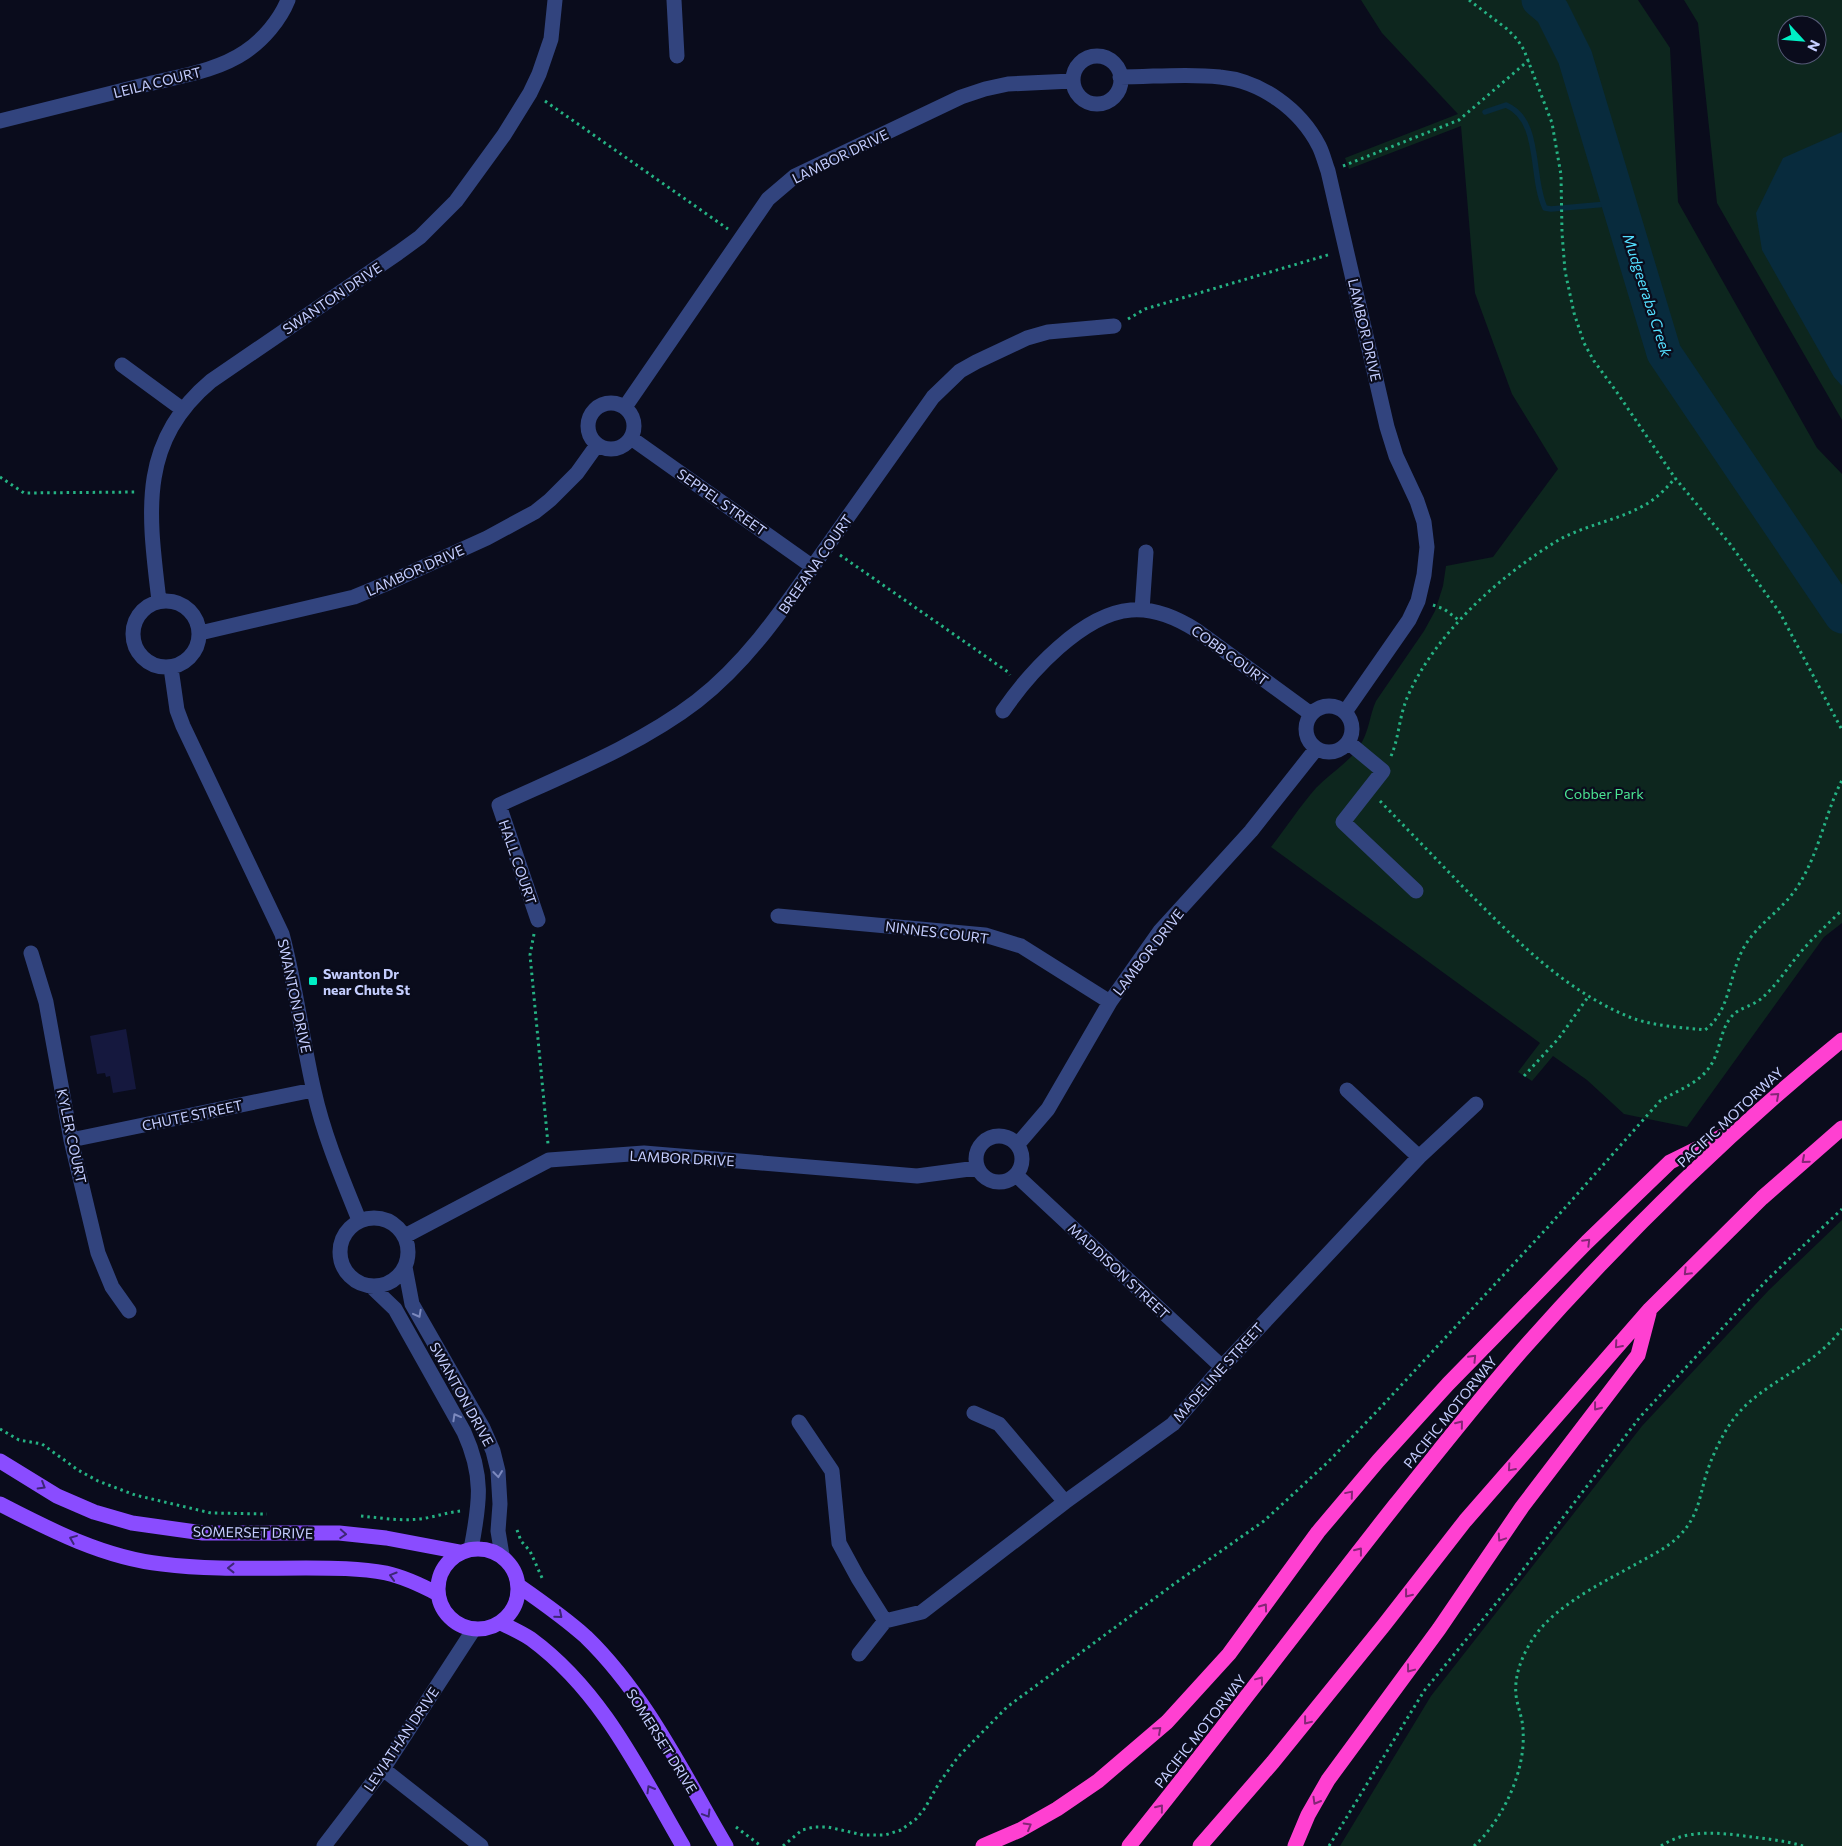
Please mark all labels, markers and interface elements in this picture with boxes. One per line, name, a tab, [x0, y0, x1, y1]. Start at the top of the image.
north arrow	[1777, 15, 1827, 65]
text: N	[1804, 37, 1824, 54]
street label: LEILA COURT	[111, 63, 203, 101]
street label: LAMBOR DRIVE	[789, 125, 891, 187]
water label: Mudgeeraba Creek	[1620, 231, 1677, 360]
street label: SWANTON DRIVE	[279, 258, 385, 338]
street label: LAMBOR DRIVE	[1345, 277, 1385, 383]
street label: SEPPEL STREET	[674, 465, 770, 539]
street label: BREEANA COURT	[775, 511, 856, 617]
street label: LAMBOR DRIVE	[364, 541, 466, 599]
street label: COBB COURT	[1188, 621, 1272, 689]
park label: Cobber Park	[1564, 785, 1644, 802]
street label: HALL COURT	[496, 818, 540, 906]
street label: LAMBOR DRIVE	[1109, 905, 1187, 999]
street label: NINNES COURT	[884, 917, 990, 947]
street label: SWANTON DRIVE	[275, 937, 315, 1055]
place label: Swanton Dr near Chute St	[323, 965, 410, 998]
marker: Swanton Dr near Chute St	[307, 975, 319, 987]
street label: PACIFIC MOTORWAY	[1673, 1063, 1787, 1171]
street label: KYLER COURT	[54, 1087, 90, 1185]
one-way arrow	[1771, 1093, 1780, 1102]
street label: CHUTE STREET	[140, 1096, 244, 1134]
street label: LAMBOR DRIVE	[629, 1147, 735, 1169]
one-way arrow	[1802, 1154, 1811, 1163]
street label: MADDISON STREET	[1065, 1220, 1173, 1322]
one-way arrow	[1581, 1239, 1590, 1248]
one-way arrow	[1684, 1266, 1693, 1275]
one-way arrow	[412, 1309, 422, 1318]
street label: MADELINE STREET	[1169, 1319, 1267, 1425]
street label: SWANTON DRIVE	[426, 1339, 498, 1449]
one-way arrow	[1614, 1340, 1623, 1349]
street label: PACIFIC MOTORWAY	[1400, 1353, 1500, 1471]
one-way arrow	[1467, 1355, 1476, 1364]
one-way arrow	[1594, 1402, 1603, 1411]
one-way arrow	[453, 1414, 463, 1423]
one-way arrow	[1454, 1421, 1462, 1430]
one-way arrow	[1508, 1462, 1517, 1471]
one-way arrow	[492, 1470, 503, 1478]
one-way arrow	[36, 1480, 45, 1490]
one-way arrow	[1344, 1491, 1353, 1500]
street label: SOMERSET DRIVE	[193, 1522, 313, 1542]
one-way arrow	[339, 1528, 347, 1539]
one-way arrow	[1498, 1532, 1507, 1542]
one-way arrow	[69, 1535, 78, 1545]
one-way arrow	[1353, 1547, 1362, 1557]
one-way arrow	[227, 1563, 235, 1573]
one-way arrow	[390, 1571, 398, 1581]
one-way arrow	[1405, 1588, 1414, 1598]
one-way arrow	[1258, 1603, 1267, 1613]
one-way arrow	[553, 1609, 562, 1618]
one-way arrow	[1407, 1663, 1416, 1673]
street label: PACIFIC MOTORWAY	[1150, 1671, 1250, 1791]
one-way arrow	[1254, 1676, 1263, 1686]
street label: LEVIATHAN DRIVE	[360, 1684, 442, 1794]
street label: SOMERSET DRIVE	[623, 1686, 701, 1796]
one-way arrow	[1304, 1715, 1312, 1724]
one-way arrow	[1153, 1727, 1162, 1736]
one-way arrow	[647, 1785, 657, 1794]
one-way arrow	[1312, 1796, 1322, 1805]
one-way arrow	[1154, 1805, 1162, 1814]
one-way arrow	[700, 1808, 710, 1817]
one-way arrow	[1022, 1822, 1031, 1832]

